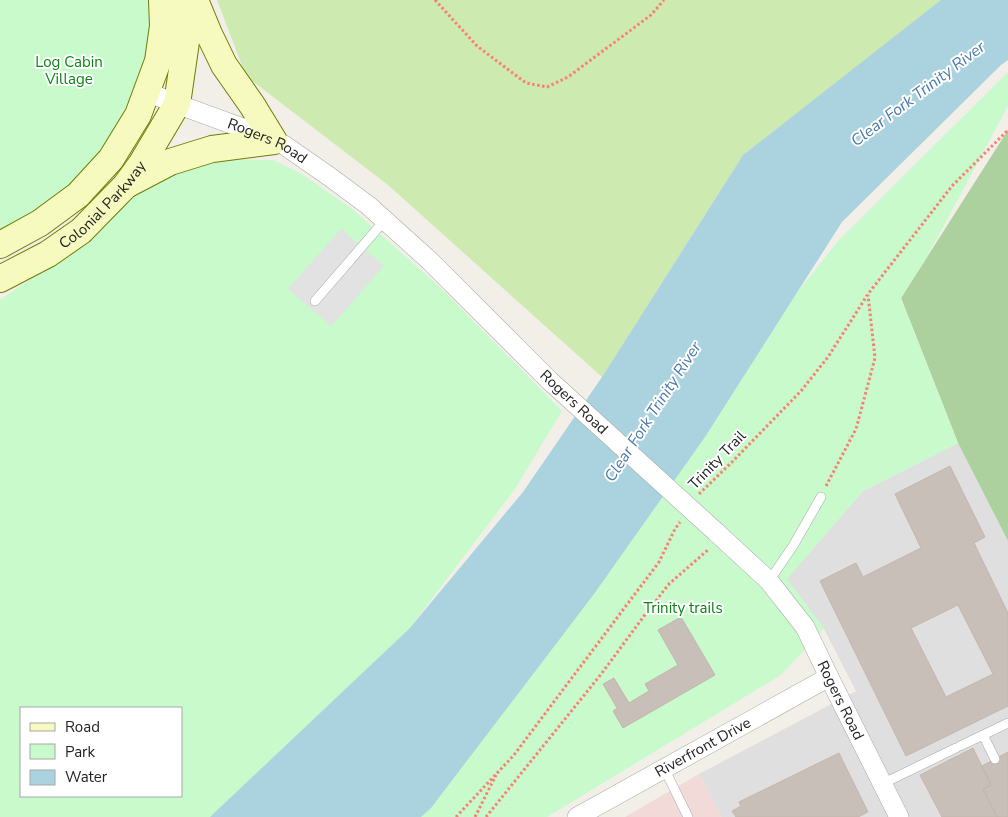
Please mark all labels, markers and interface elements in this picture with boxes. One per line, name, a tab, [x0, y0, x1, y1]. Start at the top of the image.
water label: Clear Fork Trinity River	[846, 35, 991, 152]
park label: Log Cabin Village	[35, 52, 103, 89]
street label: Rogers Road	[225, 113, 311, 168]
street label: Colonial Parkway	[55, 157, 151, 253]
water label: Clear Fork Trinity River	[599, 337, 707, 486]
street label: Rogers Road	[536, 365, 612, 439]
street label: Trinity Trail	[684, 426, 751, 494]
park label: Trinity trails	[643, 598, 723, 618]
street label: Rogers Road	[813, 657, 869, 743]
legend	[20, 707, 182, 797]
street label: Riverfront Drive	[651, 712, 754, 782]
text: Road	[65, 717, 100, 737]
text: Park	[65, 742, 95, 762]
text: Water	[65, 767, 108, 787]

